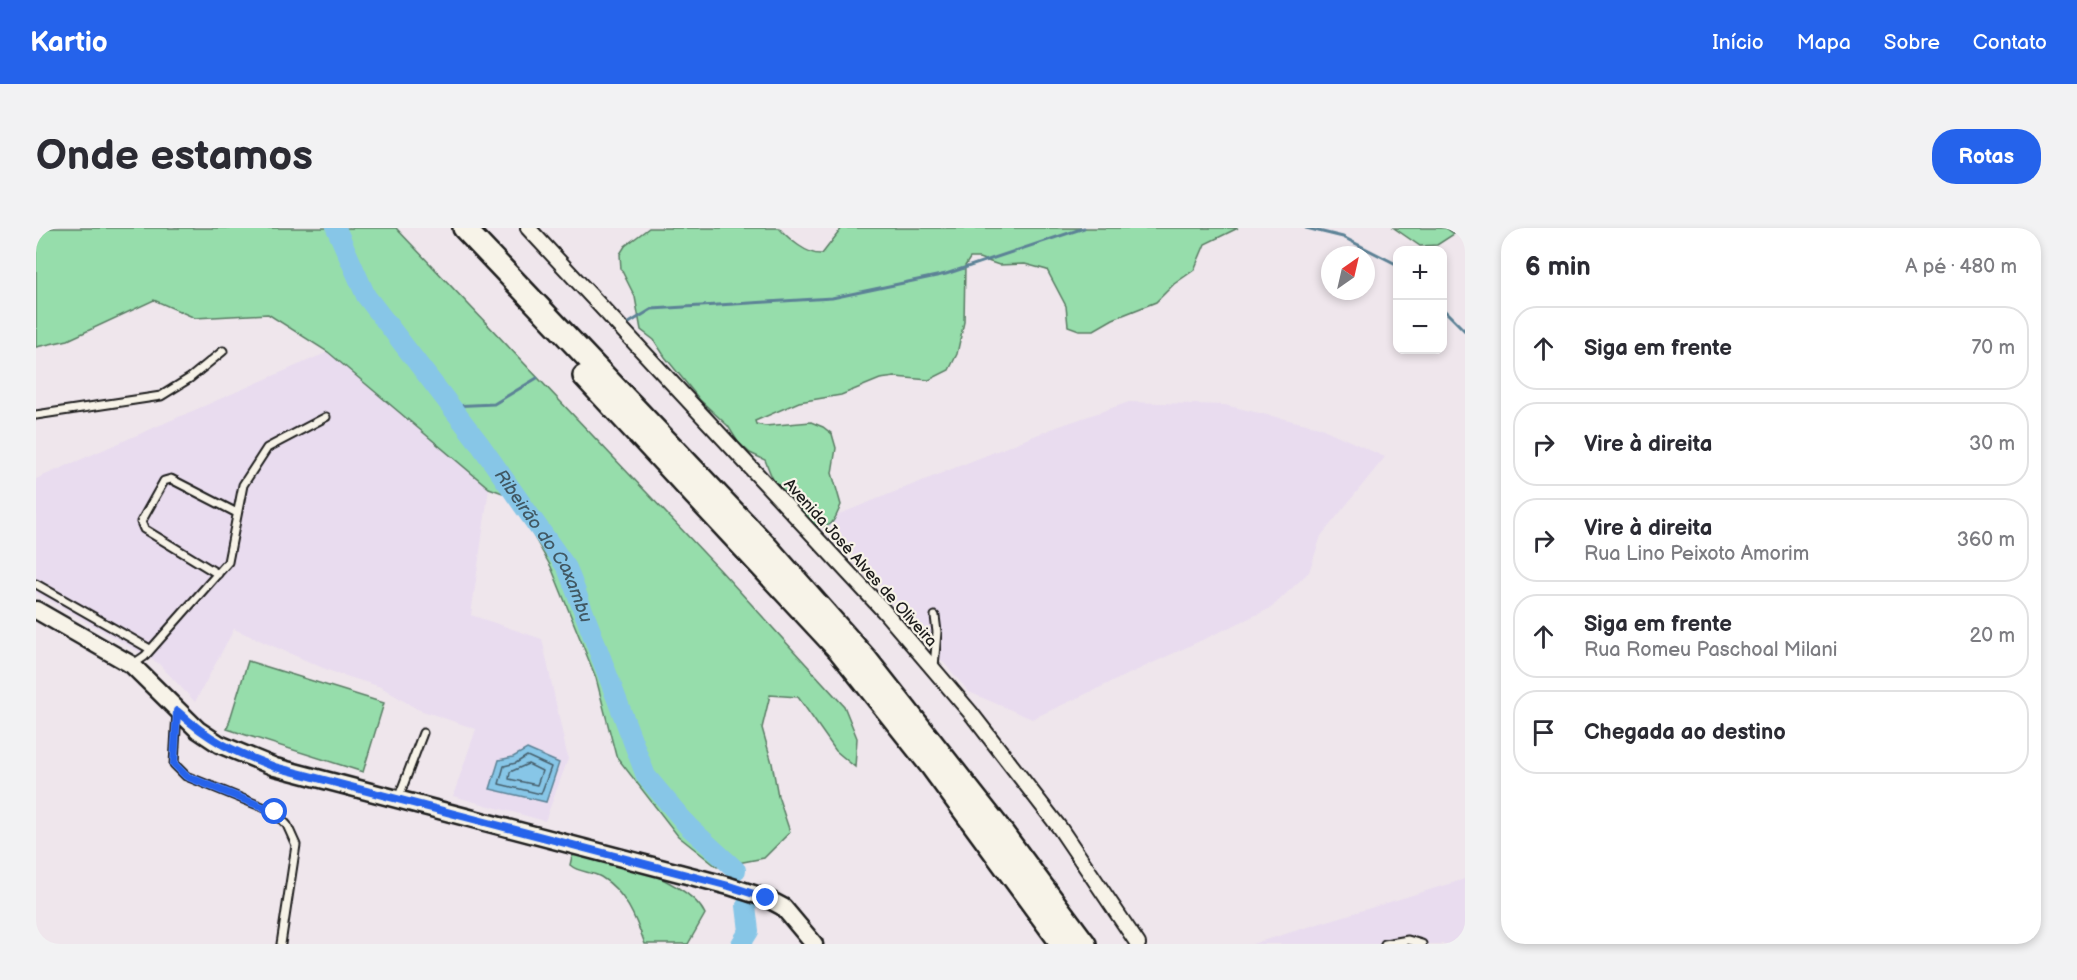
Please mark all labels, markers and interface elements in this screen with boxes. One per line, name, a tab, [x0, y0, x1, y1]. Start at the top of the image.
text: Kartio	[30, 26, 108, 59]
text: Início	[1712, 30, 1764, 55]
text: Mapa	[1797, 30, 1851, 55]
text: Sobre	[1884, 30, 1940, 55]
text: Contato	[1973, 30, 2047, 55]
button: Rotas	[1932, 129, 2041, 184]
text: Onde estamos	[36, 131, 313, 182]
north arrow	[1321, 246, 1375, 300]
map controls	[1393, 246, 1447, 354]
button: +	[1393, 246, 1447, 300]
text: 6 min	[1525, 252, 1591, 283]
text: A pé · 480 m	[1905, 255, 2017, 279]
button: −	[1393, 300, 1447, 354]
icon: ahead	[1527, 332, 1560, 365]
text: Siga em frente	[1584, 335, 1732, 362]
text: 70 m	[1971, 336, 2015, 360]
icon: right	[1527, 428, 1560, 461]
text: Vire à direita	[1584, 431, 1712, 458]
text: 30 m	[1969, 432, 2015, 456]
water label: Ribeirão do Caxambu	[490, 465, 597, 625]
street label: Avenida José Alves de Oliveira	[779, 475, 941, 651]
text: Vire à direita	[1584, 515, 1712, 542]
icon: right	[1527, 524, 1560, 557]
text: 360 m	[1957, 528, 2015, 552]
text: Rua Lino Peixoto Amorim	[1584, 542, 1809, 566]
text: Siga em frente	[1584, 611, 1732, 638]
icon: ahead	[1527, 620, 1560, 653]
text: 20 m	[1970, 624, 2015, 648]
text: Rua Romeu Paschoal Milani	[1584, 638, 1837, 662]
icon: arrive	[1527, 716, 1560, 749]
text: Chegada ao destino	[1584, 719, 1786, 746]
route start	[261, 798, 287, 824]
route end	[752, 884, 778, 910]

